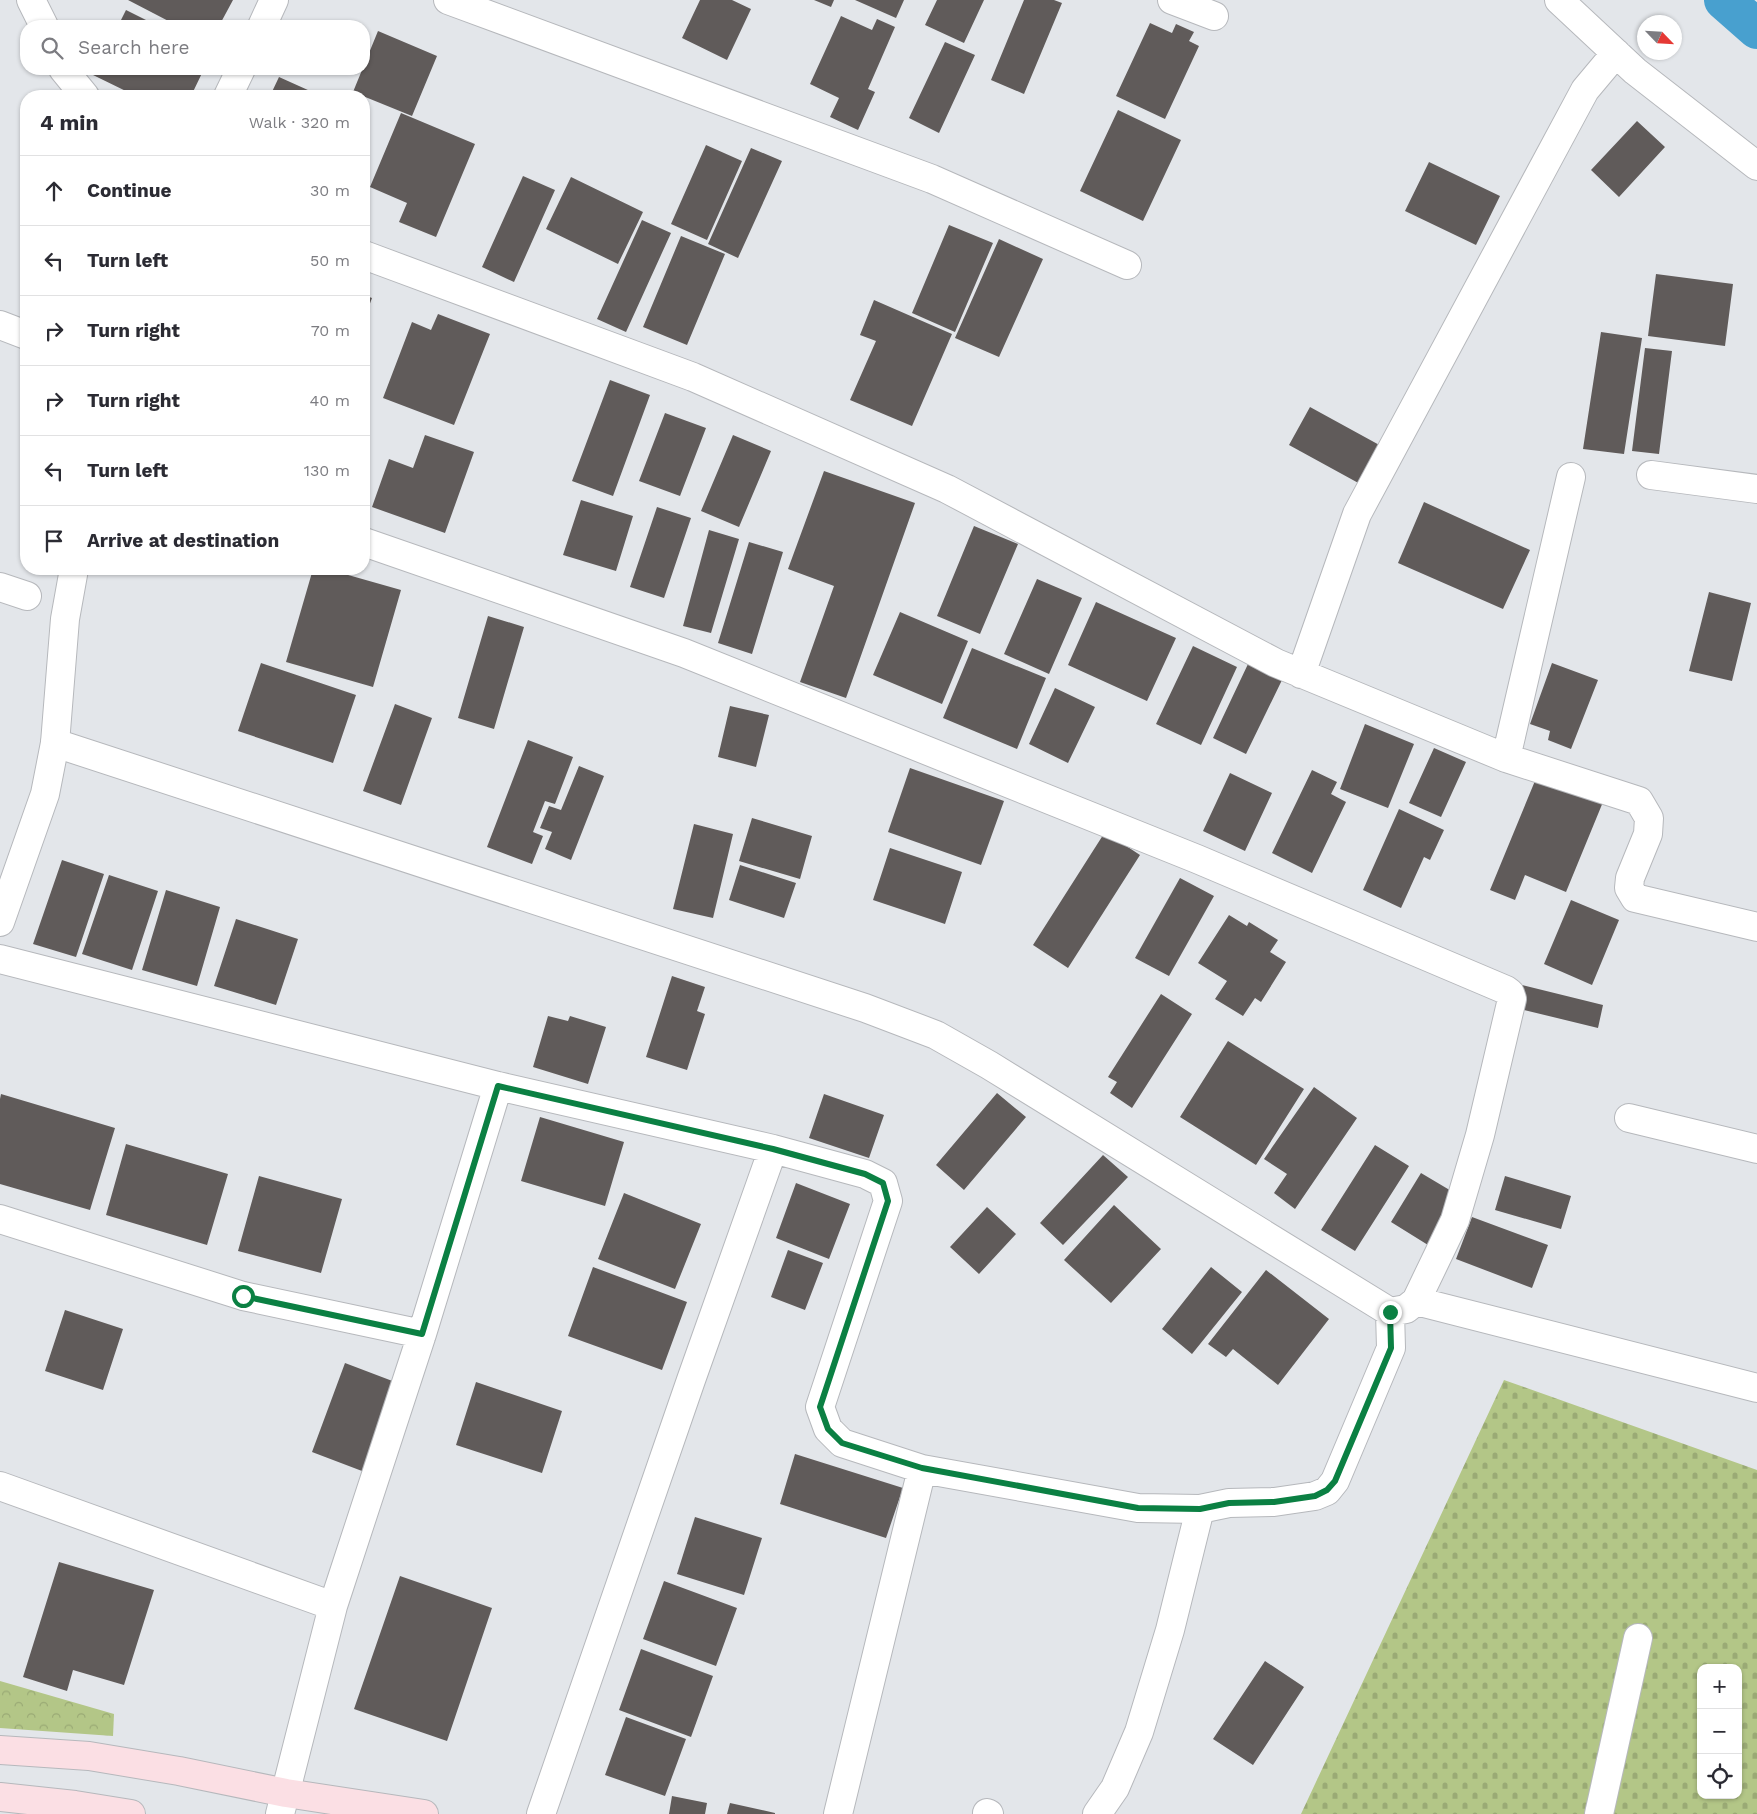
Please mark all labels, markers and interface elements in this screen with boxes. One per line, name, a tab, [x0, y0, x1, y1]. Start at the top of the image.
north arrow	[1637, 15, 1682, 60]
search box	[20, 20, 370, 75]
icon: search	[38, 34, 66, 62]
text: Search here	[78, 36, 189, 59]
text: 4 min	[40, 110, 98, 135]
text: Walk · 320 m	[249, 113, 350, 132]
icon: ahead	[40, 177, 68, 205]
text: Continue	[87, 179, 171, 202]
text: 30 m	[310, 181, 350, 200]
icon: left	[40, 247, 68, 275]
text: Turn left	[87, 249, 168, 272]
text: 50 m	[310, 251, 350, 270]
icon: right	[40, 317, 68, 345]
text: Turn right	[87, 319, 180, 342]
text: 70 m	[311, 321, 350, 340]
icon: right	[40, 387, 68, 415]
text: Turn right	[87, 389, 180, 412]
text: 40 m	[310, 391, 350, 410]
icon: left	[40, 457, 68, 485]
text: Turn left	[87, 459, 168, 482]
text: 130 m	[304, 461, 350, 480]
icon: arrive	[40, 527, 68, 555]
text: Arrive at destination	[87, 529, 279, 552]
route start	[232, 1285, 255, 1308]
route end	[1379, 1301, 1402, 1324]
map controls	[1697, 1664, 1742, 1799]
button: +	[1697, 1664, 1742, 1709]
button: −	[1697, 1709, 1742, 1754]
button: locate	[1697, 1754, 1742, 1799]

